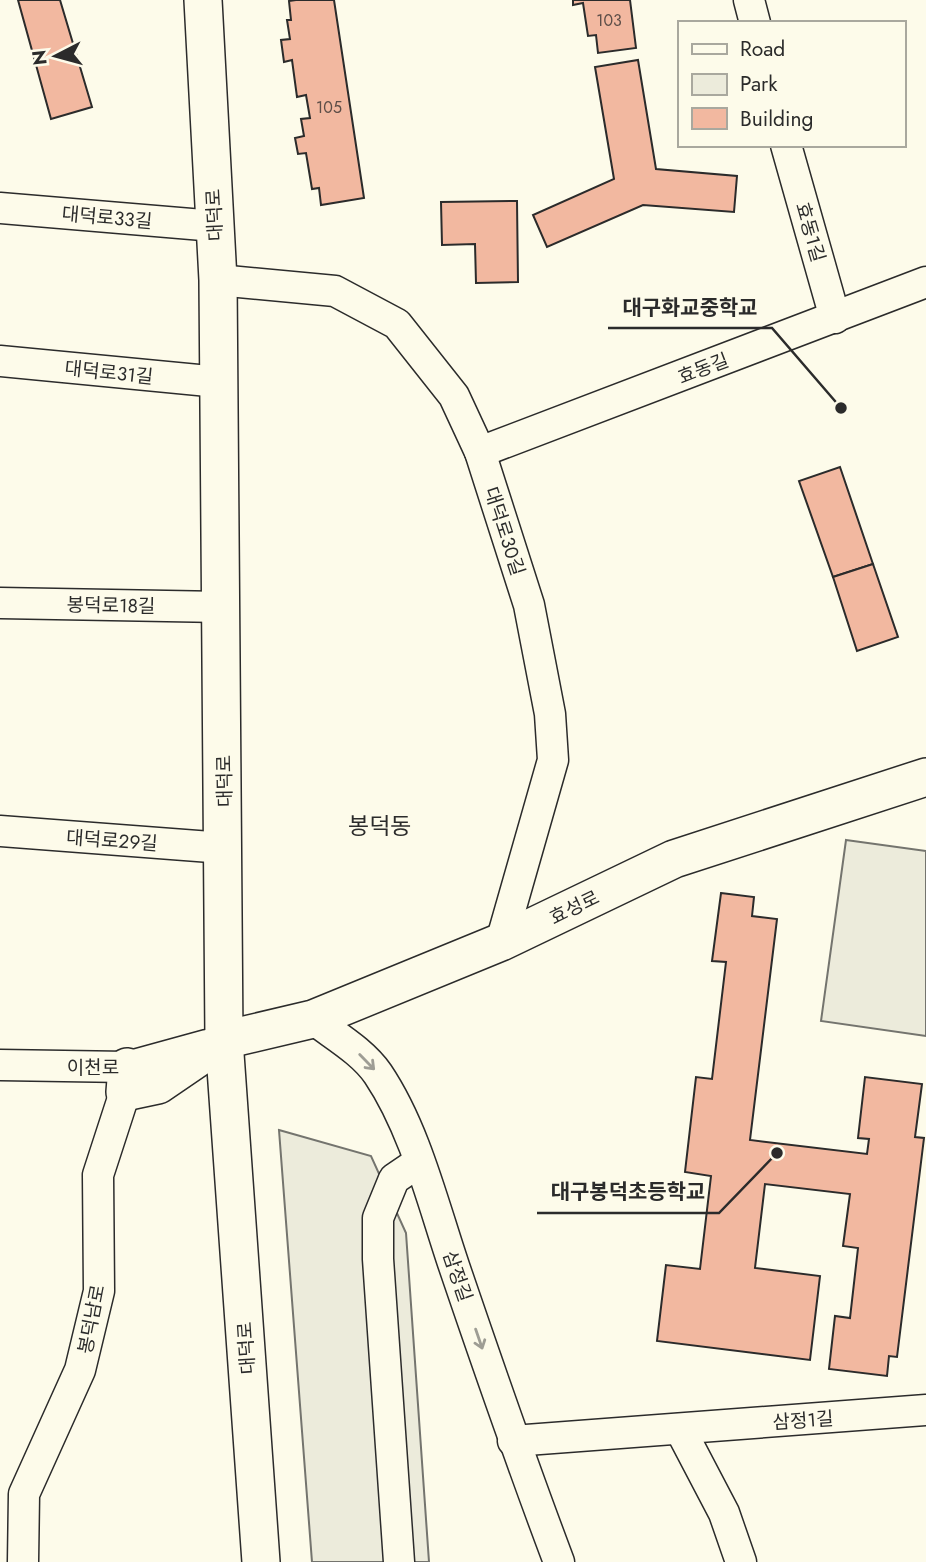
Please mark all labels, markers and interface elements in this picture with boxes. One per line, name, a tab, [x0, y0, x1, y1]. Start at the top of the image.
house number: 103	[596, 9, 622, 32]
north arrow	[21, 21, 91, 91]
legend	[678, 21, 905, 147]
text: Road	[740, 34, 785, 64]
text: N	[25, 49, 54, 67]
text: Park	[740, 69, 778, 99]
house number: 105	[316, 96, 342, 119]
text: Building	[740, 104, 813, 134]
street label: 대덕로	[200, 188, 229, 242]
street label: 효동1길	[789, 199, 832, 265]
street label: 대덕로33길	[61, 200, 153, 235]
callout: 대구화교중학교	[608, 286, 772, 328]
text: 대구화교중학교	[622, 293, 758, 323]
street label: 효동길	[674, 346, 733, 390]
street label: 대덕로31길	[63, 354, 155, 391]
street label: 대덕로30길	[478, 483, 532, 579]
street label: 봉덕로18길	[66, 591, 156, 620]
street label: 대덕로	[211, 755, 238, 807]
district label: 봉덕동	[348, 809, 412, 843]
street label: 대덕로29길	[65, 824, 159, 857]
street label: 효성로	[545, 884, 604, 931]
one-way arrow	[358, 1053, 375, 1070]
street label: 이천로	[67, 1054, 119, 1081]
callout: 대구봉덕초등학교	[537, 1171, 719, 1213]
text: 대구봉덕초등학교	[551, 1177, 705, 1207]
street label: 삼정길	[436, 1247, 479, 1305]
street label: 봉덕남로	[72, 1282, 111, 1356]
street label: 대덕로	[231, 1321, 262, 1375]
one-way arrow	[474, 1328, 486, 1350]
street label: 삼정1길	[772, 1405, 834, 1436]

